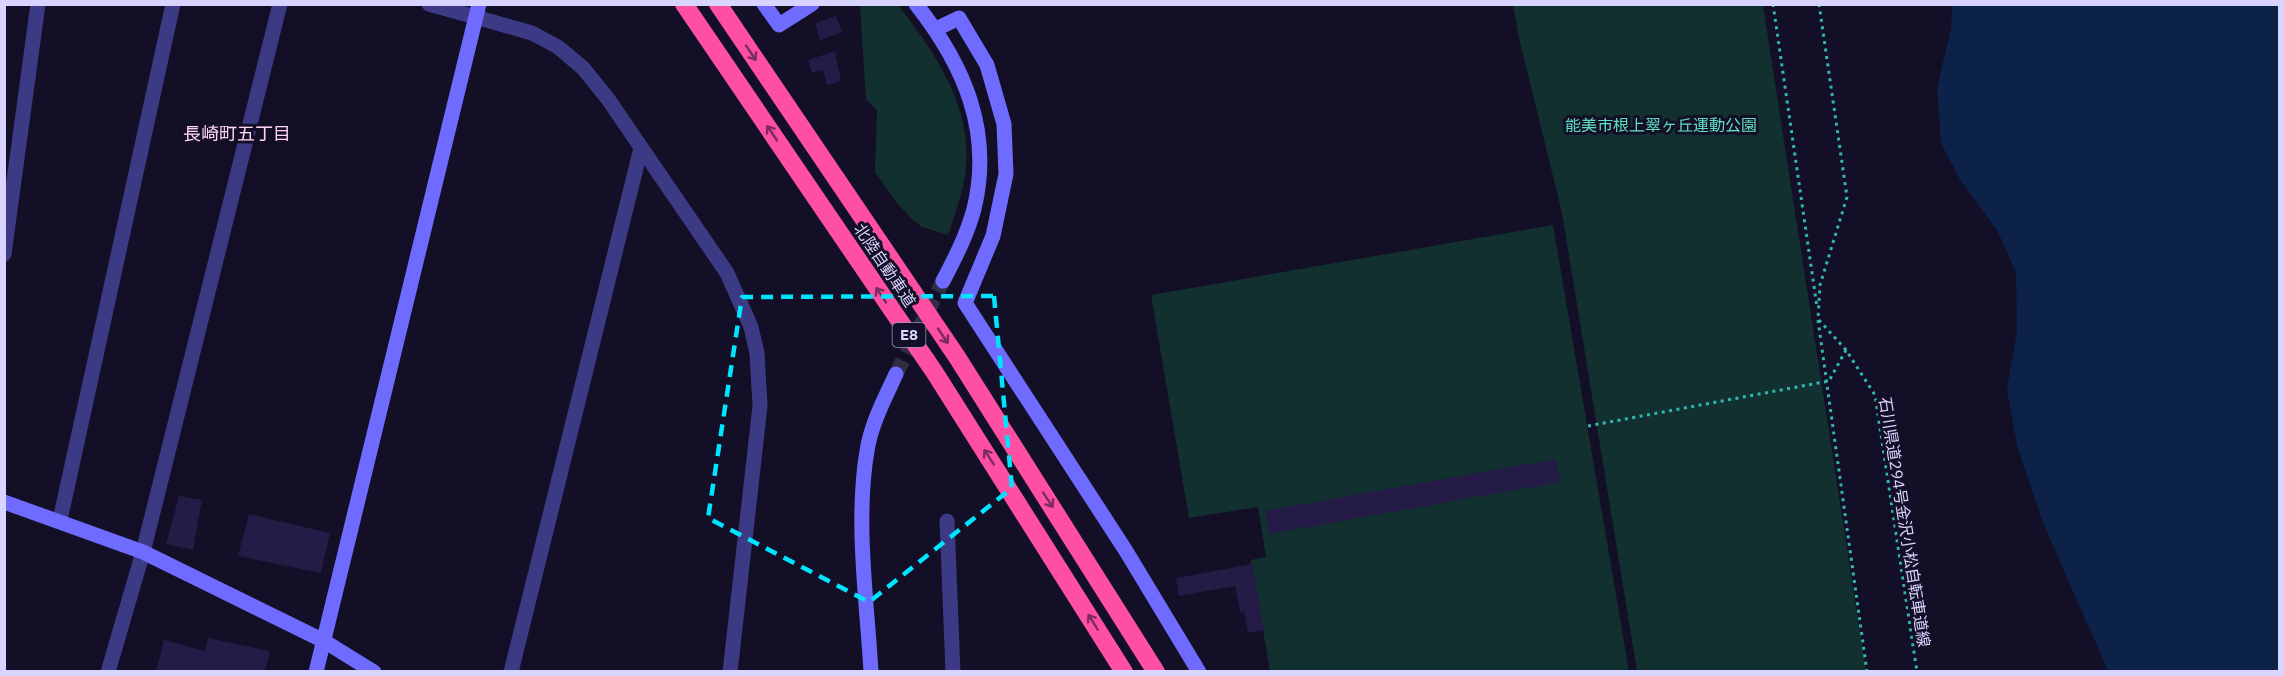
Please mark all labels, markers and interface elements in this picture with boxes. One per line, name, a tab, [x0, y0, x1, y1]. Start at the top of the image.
one-way arrow	[745, 44, 757, 60]
park label: 能美市根上翠ヶ丘運動公園	[1565, 115, 1757, 135]
district label: 長崎町五丁目	[183, 122, 291, 145]
one-way arrow	[766, 125, 778, 142]
street label: 北陸自動車道	[850, 220, 920, 310]
one-way arrow	[875, 287, 887, 303]
road number: E8	[892, 323, 926, 347]
one-way arrow	[937, 327, 949, 343]
street label: 石川県道294号金沢小松自転車道線	[1875, 396, 1935, 648]
one-way arrow	[982, 449, 994, 466]
one-way arrow	[1042, 491, 1055, 508]
one-way arrow	[1087, 614, 1099, 631]

